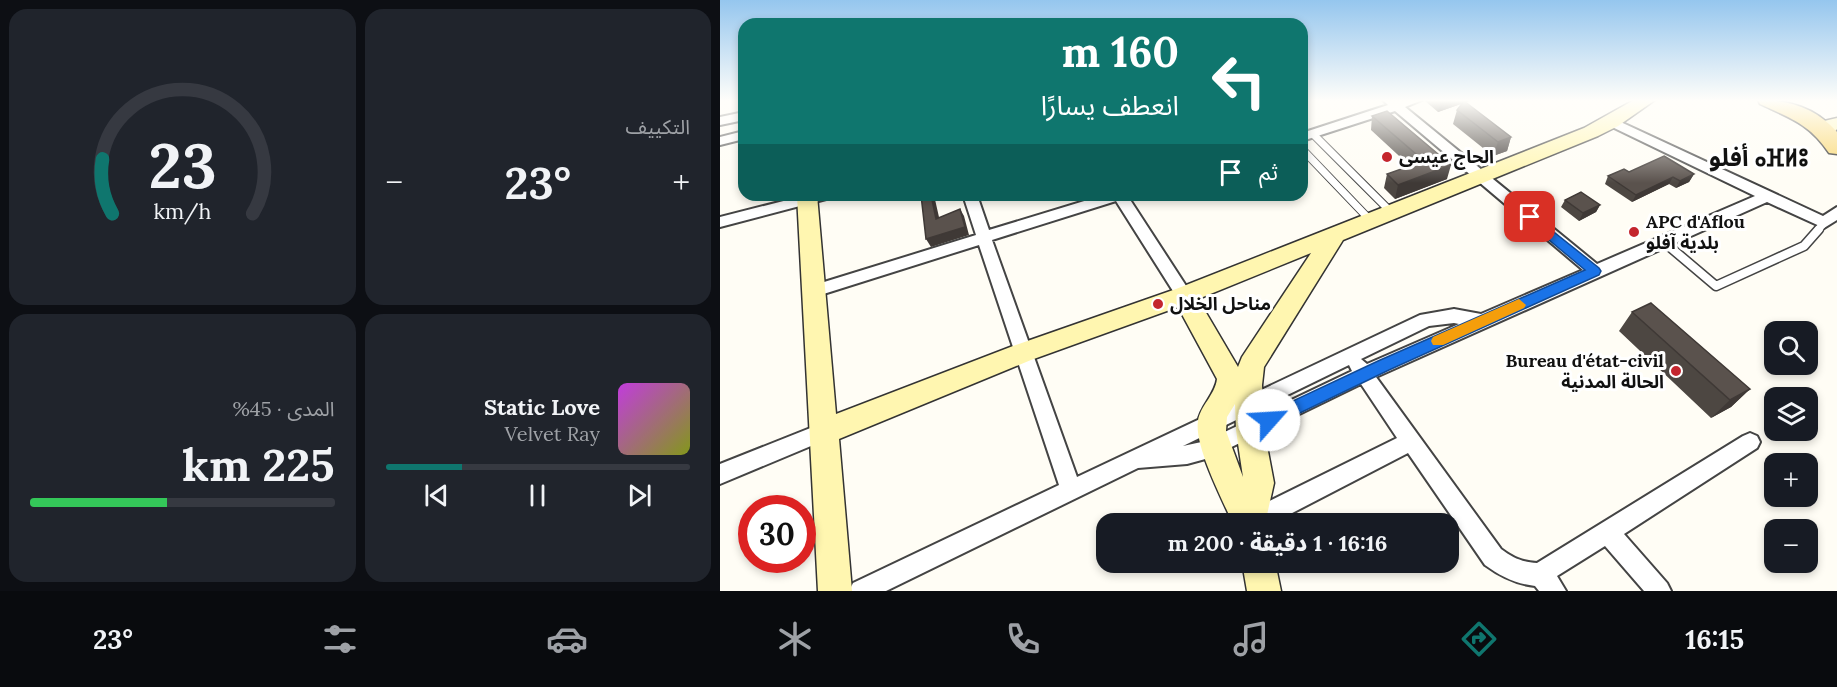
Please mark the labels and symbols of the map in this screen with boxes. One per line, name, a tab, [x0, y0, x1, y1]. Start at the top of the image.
district label: أفلو ⴰⴼⵍⵓ	[1709, 142, 1809, 173]
place label: الحاج عيسى	[1399, 145, 1494, 170]
marker: الحاج عيسى	[1380, 150, 1394, 164]
pin	[1504, 191, 1555, 242]
place label: APC d'Aflou بلدية آفلو	[1646, 210, 1745, 254]
marker: APC d'Aflou بلدية آفلو	[1627, 225, 1641, 239]
place label: مناحل الخلال	[1170, 292, 1271, 315]
marker: مناحل الخلال	[1151, 297, 1165, 311]
place label: Bureau d'état-civil الحالة المدنية	[1506, 349, 1664, 393]
marker: Bureau d'état-civil الحالة المدنية	[1669, 364, 1683, 378]
position arrow	[1237, 388, 1301, 452]
speed limit sign: 30	[738, 495, 816, 573]

